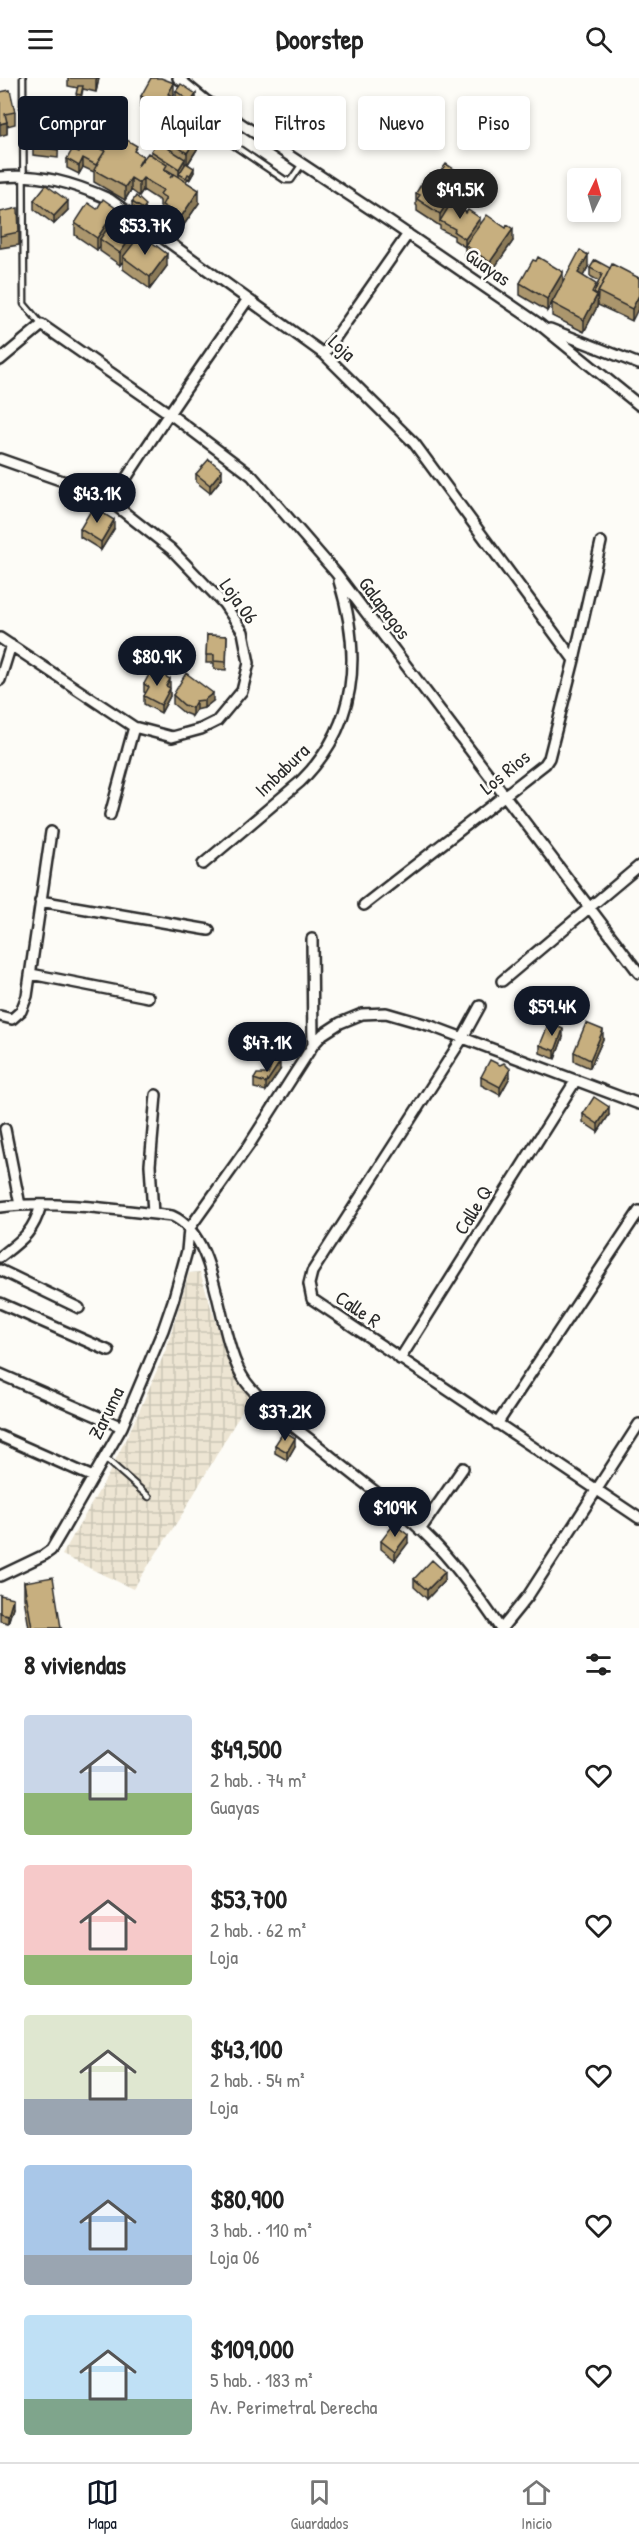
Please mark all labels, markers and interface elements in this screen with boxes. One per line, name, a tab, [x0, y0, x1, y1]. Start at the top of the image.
text: Doorstep	[276, 21, 363, 57]
icon: menu	[24, 23, 57, 56]
icon: search	[582, 23, 615, 56]
chip: Comprar	[18, 96, 128, 150]
chip: Alquilar	[140, 96, 242, 150]
chip: Filtros	[254, 96, 346, 150]
chip: Nuevo	[358, 96, 445, 150]
chip: Piso	[457, 96, 530, 150]
north arrow	[567, 168, 621, 222]
map controls	[567, 168, 621, 222]
pin: $49.5K	[411, 169, 509, 220]
text: $49.5K	[436, 175, 484, 202]
pin: $53.7K	[96, 205, 194, 256]
text: $53.7K	[119, 211, 171, 238]
street label: Guayas	[460, 241, 517, 292]
street label: Loja	[323, 328, 362, 367]
pin: $43.1K	[48, 473, 146, 524]
text: $43.1K	[73, 479, 121, 506]
street label: Galapagos	[353, 571, 418, 645]
street label: Loja 06	[214, 573, 265, 629]
pin: $80.9K	[108, 636, 206, 687]
text: $80.9K	[132, 642, 182, 669]
street label: Imbabura	[248, 737, 315, 802]
street label: Los Rios	[474, 743, 536, 800]
pin: $59.4K	[503, 986, 601, 1037]
text: $59.4K	[528, 992, 576, 1019]
pin: $47.1K	[218, 1022, 316, 1073]
text: $47.1K	[242, 1028, 292, 1055]
street label: Calle Q	[447, 1180, 498, 1239]
street label: Calle R	[330, 1284, 386, 1333]
street label: Zaruma	[81, 1382, 130, 1443]
pin: $37.2K	[236, 1391, 334, 1442]
text: $37.2K	[258, 1397, 312, 1424]
pin: $109K	[353, 1487, 437, 1538]
text: $109K	[373, 1493, 417, 1520]
text: 8 viviendas	[24, 1647, 126, 1682]
icon: filters	[582, 1648, 615, 1681]
text: $49,500	[210, 1731, 282, 1766]
icon: home	[72, 1739, 144, 1811]
icon: heart	[582, 1759, 615, 1792]
text: 2 hab. · 74 m²	[210, 1766, 306, 1793]
text: Guayas	[210, 1793, 259, 1820]
text: $53,700	[210, 1881, 287, 1916]
icon: home	[72, 1889, 144, 1961]
icon: heart	[582, 1909, 615, 1942]
text: 2 hab. · 62 m²	[210, 1916, 306, 1943]
text: Loja	[210, 1943, 238, 1970]
text: $43,100	[210, 2031, 283, 2066]
icon: home	[72, 2039, 144, 2111]
icon: heart	[582, 2059, 615, 2092]
text: 2 hab. · 54 m²	[210, 2066, 305, 2093]
text: Loja	[210, 2093, 238, 2120]
text: $80,900	[210, 2181, 284, 2216]
icon: home	[72, 2189, 144, 2261]
icon: heart	[582, 2209, 615, 2242]
text: 3 hab. · 110 m²	[210, 2216, 312, 2243]
text: Loja 06	[210, 2243, 260, 2270]
text: $109,000	[210, 2331, 294, 2366]
icon: home	[72, 2339, 144, 2411]
icon: heart	[582, 2359, 615, 2392]
text: 5 hab. · 183 m²	[210, 2366, 313, 2393]
text: Av. Perimetral Derecha	[210, 2393, 377, 2420]
tab: Mapa	[86, 2476, 119, 2534]
tab: Guardados	[291, 2476, 348, 2534]
tab: Inicio	[520, 2476, 553, 2534]

